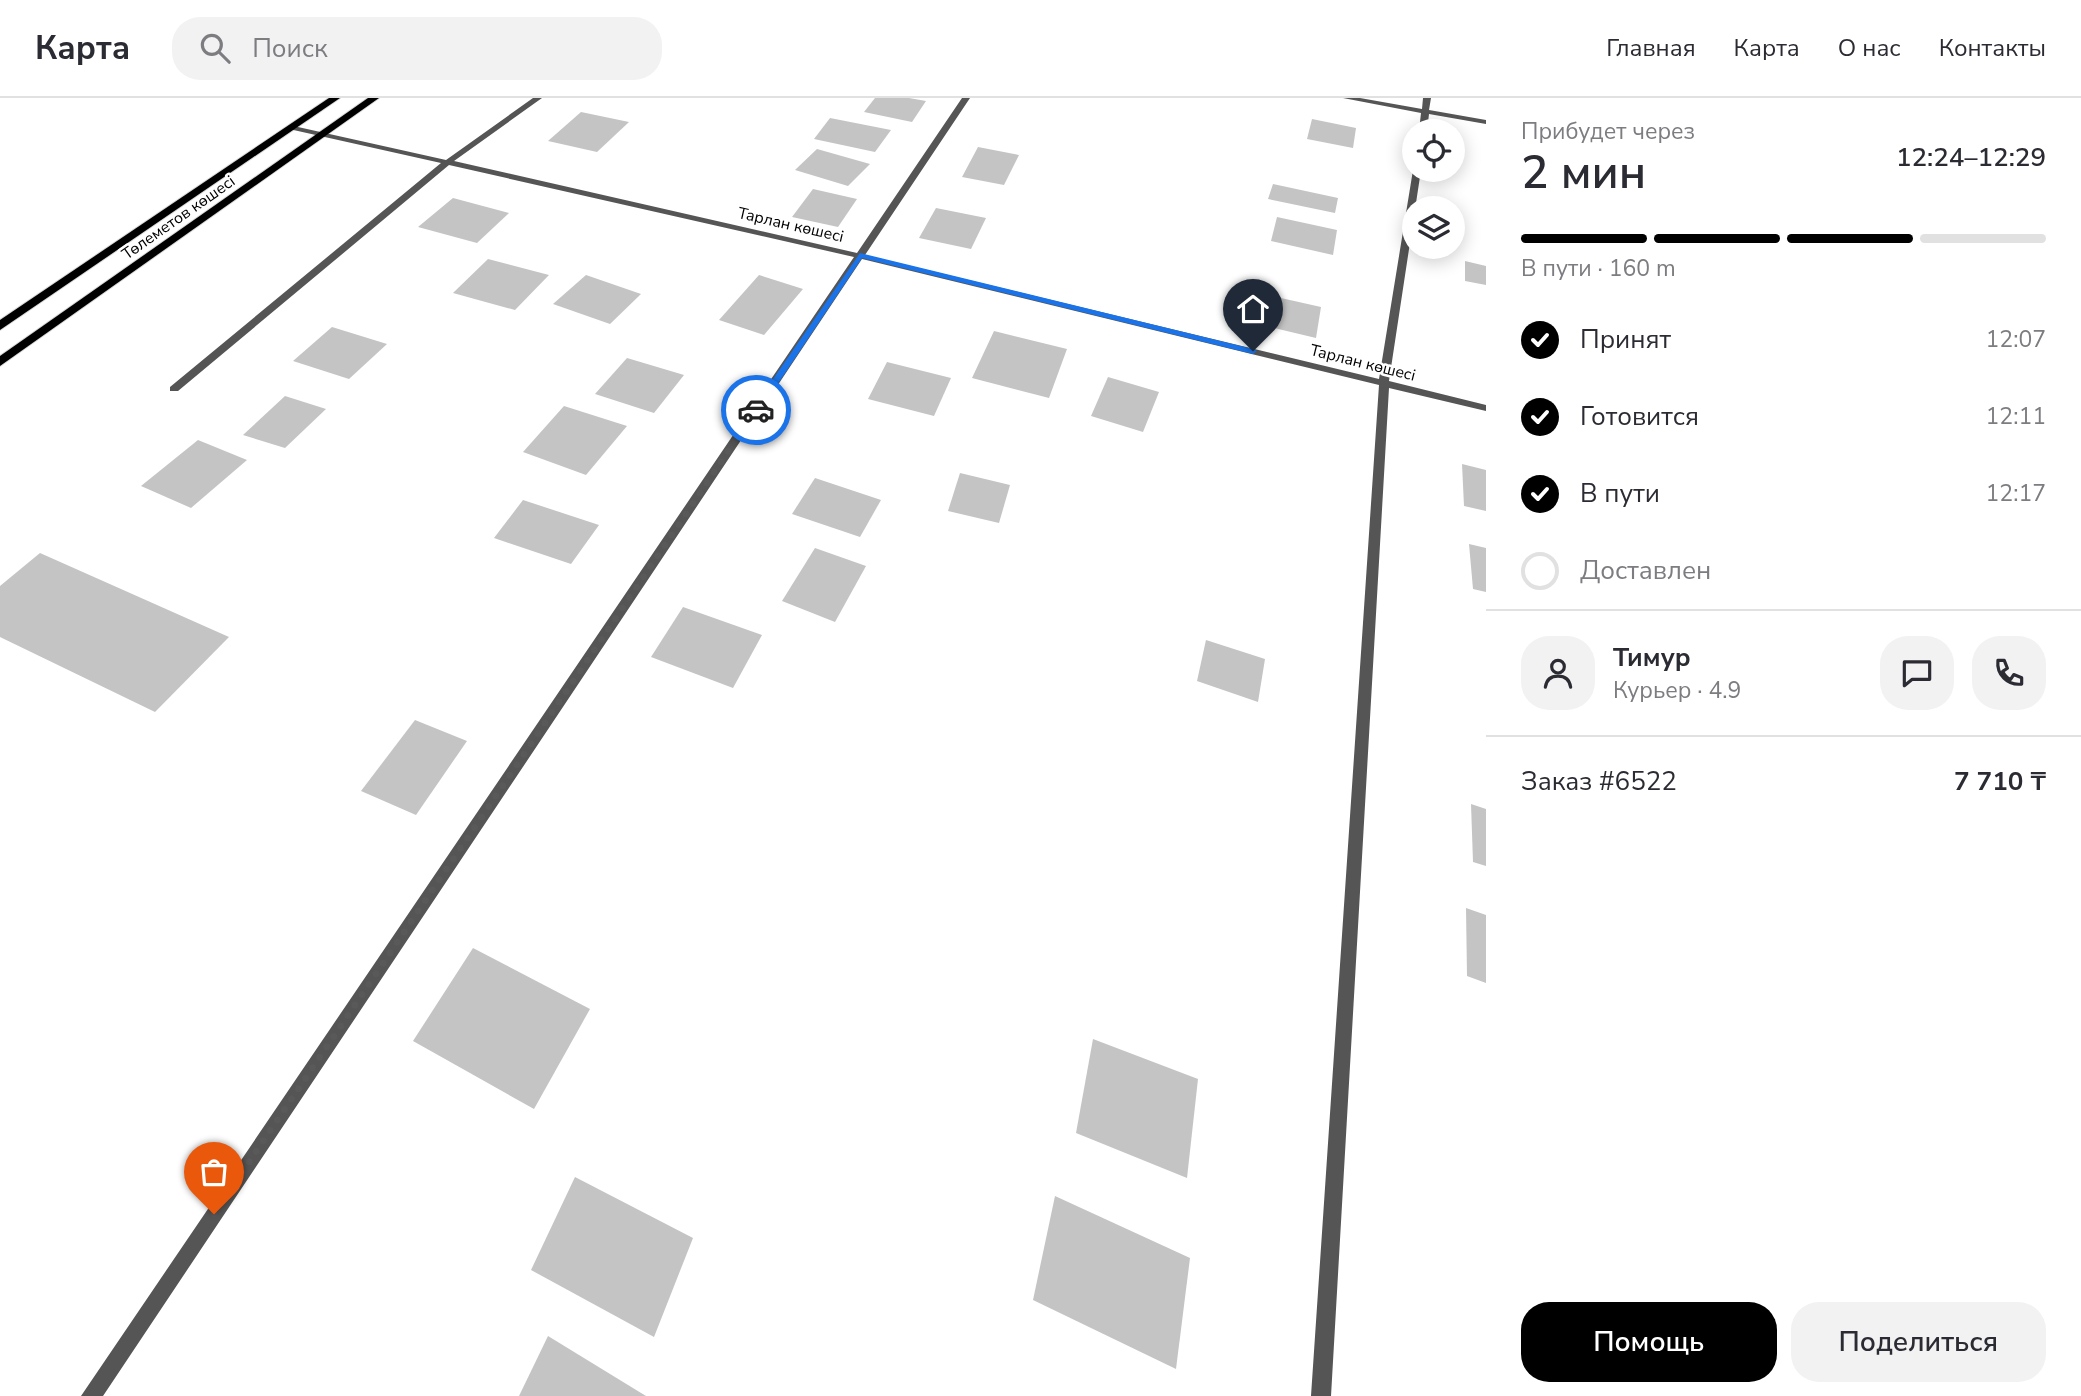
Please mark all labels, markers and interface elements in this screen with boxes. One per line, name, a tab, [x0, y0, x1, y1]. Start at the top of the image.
search box	[172, 17, 662, 80]
text: Карта	[35, 26, 130, 71]
icon: search	[196, 29, 234, 67]
text: Поиск	[252, 31, 328, 66]
text: Главная	[1606, 32, 1696, 64]
text: Карта	[1734, 32, 1800, 64]
text: О нас	[1838, 32, 1901, 64]
text: Контакты	[1939, 32, 2046, 64]
text: Прибудет через	[1521, 116, 1695, 147]
map controls	[1402, 119, 1465, 259]
button: locate	[1402, 119, 1465, 182]
text: 12:24–12:29	[1896, 140, 2046, 175]
text: 2 мин	[1521, 141, 1646, 204]
street label: Төлеметов көшесі	[117, 170, 240, 265]
button: layers	[1402, 196, 1465, 259]
street label: Тарлан көшесі	[736, 202, 846, 248]
text: В пути · 160 m	[1521, 253, 1676, 284]
pin	[1223, 279, 1283, 351]
icon: home	[1234, 290, 1272, 328]
icon: check	[1521, 321, 1559, 359]
text: Принят	[1580, 322, 1671, 357]
text: 12:07	[1986, 324, 2046, 355]
street label: Тарлан көшесі	[1308, 339, 1418, 387]
courier	[721, 375, 791, 445]
icon: car	[737, 391, 775, 429]
icon: check	[1521, 398, 1559, 436]
text: Готовится	[1580, 399, 1699, 434]
text: 12:11	[1986, 401, 2046, 432]
icon: check	[1521, 475, 1559, 513]
text: В пути	[1580, 476, 1660, 511]
text: 12:17	[1986, 478, 2046, 509]
text: Доставлен	[1580, 553, 1711, 588]
button: person	[1521, 636, 1595, 710]
button: chat	[1880, 636, 1954, 710]
button: phone	[1972, 636, 2046, 710]
text: Тимур	[1613, 640, 1691, 675]
text: Курьер · 4.9	[1613, 675, 1741, 706]
text: Заказ #6522	[1521, 764, 1677, 799]
text: 7 710 ₸	[1954, 764, 2046, 799]
pin	[184, 1142, 244, 1214]
icon: bag	[195, 1153, 233, 1191]
button: Помощь	[1521, 1302, 1777, 1382]
button: Поделиться	[1791, 1302, 2046, 1382]

